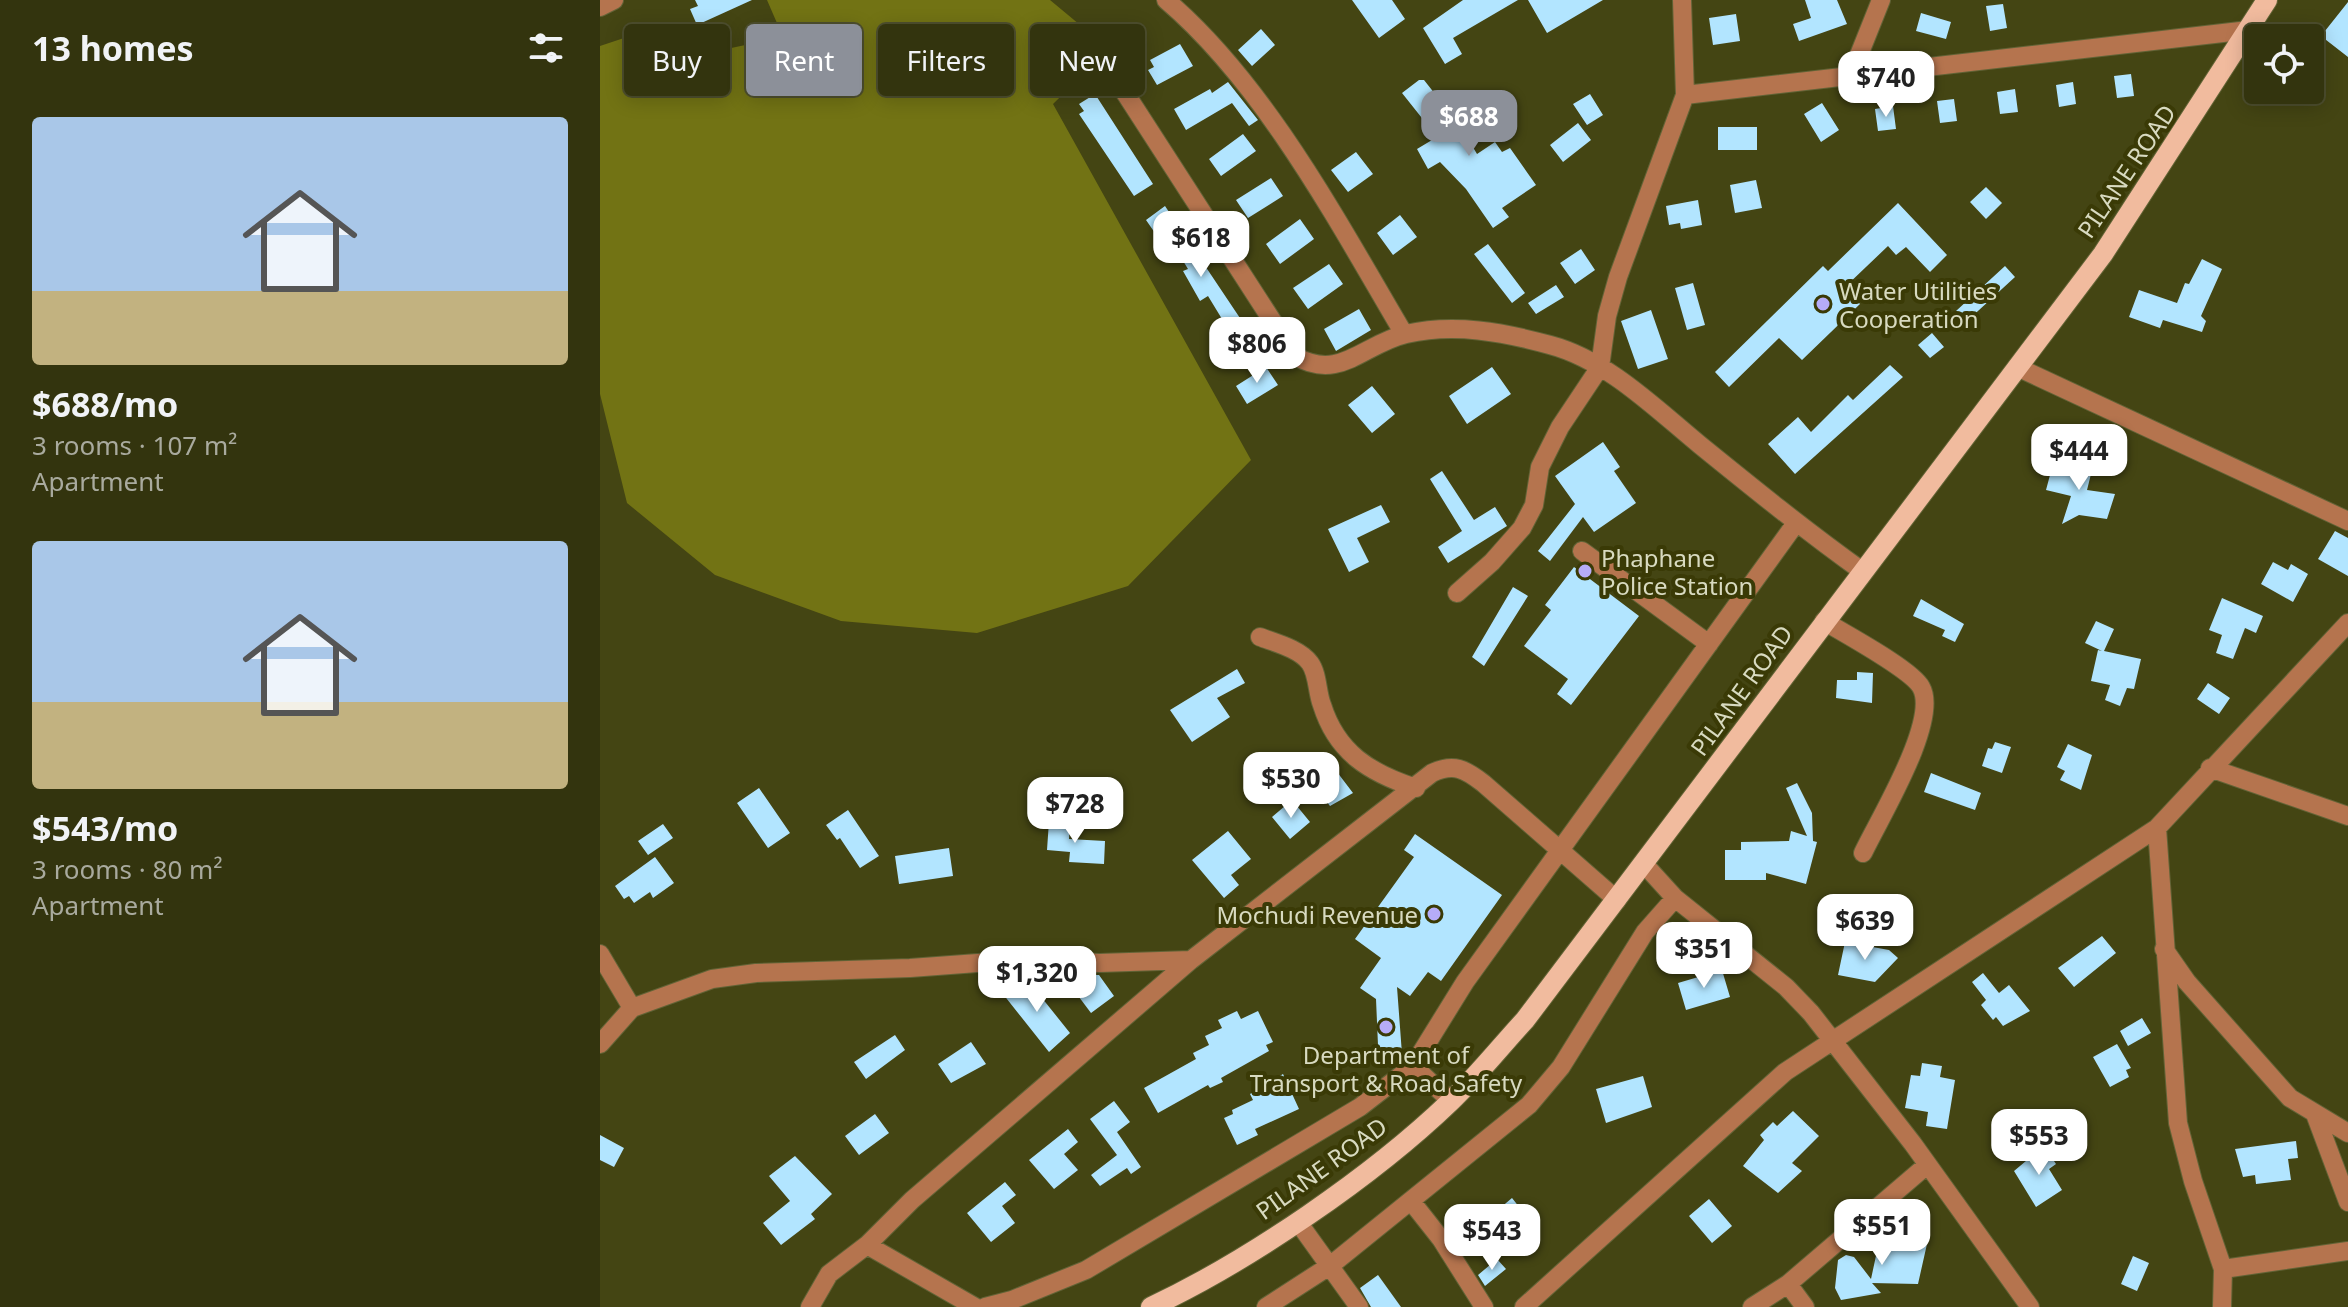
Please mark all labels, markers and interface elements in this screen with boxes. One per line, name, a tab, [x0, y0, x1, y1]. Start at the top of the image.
chip: Buy	[624, 24, 730, 96]
chip: Rent	[746, 24, 862, 96]
chip: Filters	[878, 24, 1014, 96]
chip: New	[1030, 24, 1145, 96]
map controls	[2244, 24, 2324, 104]
button: locate	[2244, 24, 2324, 104]
text: 13 homes	[32, 25, 194, 71]
icon: filters	[524, 26, 568, 70]
pin: $740	[1839, 51, 1933, 119]
text: $740	[1856, 59, 1916, 95]
pin: $688	[1422, 90, 1516, 158]
text: $688	[1439, 98, 1499, 134]
street label: PILANE ROAD	[2069, 98, 2183, 244]
icon: home	[228, 169, 372, 313]
pin: $618	[1154, 211, 1248, 279]
text: $618	[1171, 219, 1231, 255]
place label: Water Utilities Cooperation	[1839, 274, 1997, 335]
marker: Water Utilities Cooperation	[1814, 295, 1832, 313]
pin: $806	[1210, 317, 1304, 385]
text: $806	[1227, 325, 1287, 361]
text: $688/mo	[32, 381, 178, 427]
pin: $444	[2032, 424, 2126, 492]
text: 3 rooms · 107 m²	[32, 427, 237, 463]
text: $444	[2049, 432, 2109, 468]
text: Apartment	[32, 463, 164, 499]
place label: Phaphane Police Station	[1601, 541, 1753, 602]
marker: Phaphane Police Station	[1576, 562, 1594, 580]
icon: home	[228, 593, 372, 737]
street label: PILANE ROAD	[1682, 618, 1800, 762]
pin: $530	[1244, 752, 1338, 820]
text: $530	[1261, 760, 1321, 796]
pin: $728	[1028, 777, 1122, 845]
text: $728	[1045, 785, 1105, 821]
text: $543/mo	[32, 805, 178, 851]
text: 3 rooms · 80 m²	[32, 851, 222, 887]
text: Apartment	[32, 887, 164, 923]
pin: $639	[1818, 894, 1912, 962]
place label: Mochudi Revenue	[1216, 898, 1418, 931]
text: $639	[1835, 902, 1895, 938]
marker: Mochudi Revenue	[1425, 905, 1443, 923]
pin: $351	[1657, 922, 1751, 990]
text: $351	[1674, 930, 1734, 966]
pin: $1,320	[972, 946, 1102, 1014]
text: $1,320	[996, 954, 1078, 990]
marker: Department of Transport & Road Safety	[1377, 1018, 1395, 1036]
place label: Department of Transport & Road Safety	[1250, 1038, 1523, 1099]
street label: PILANE ROAD	[1249, 1109, 1393, 1227]
pin: $553	[1992, 1109, 2086, 1177]
text: $553	[2009, 1117, 2069, 1153]
pin: $551	[1835, 1199, 1929, 1267]
pin: $543	[1445, 1204, 1539, 1272]
text: $551	[1852, 1207, 1912, 1243]
text: $543	[1462, 1212, 1522, 1248]

